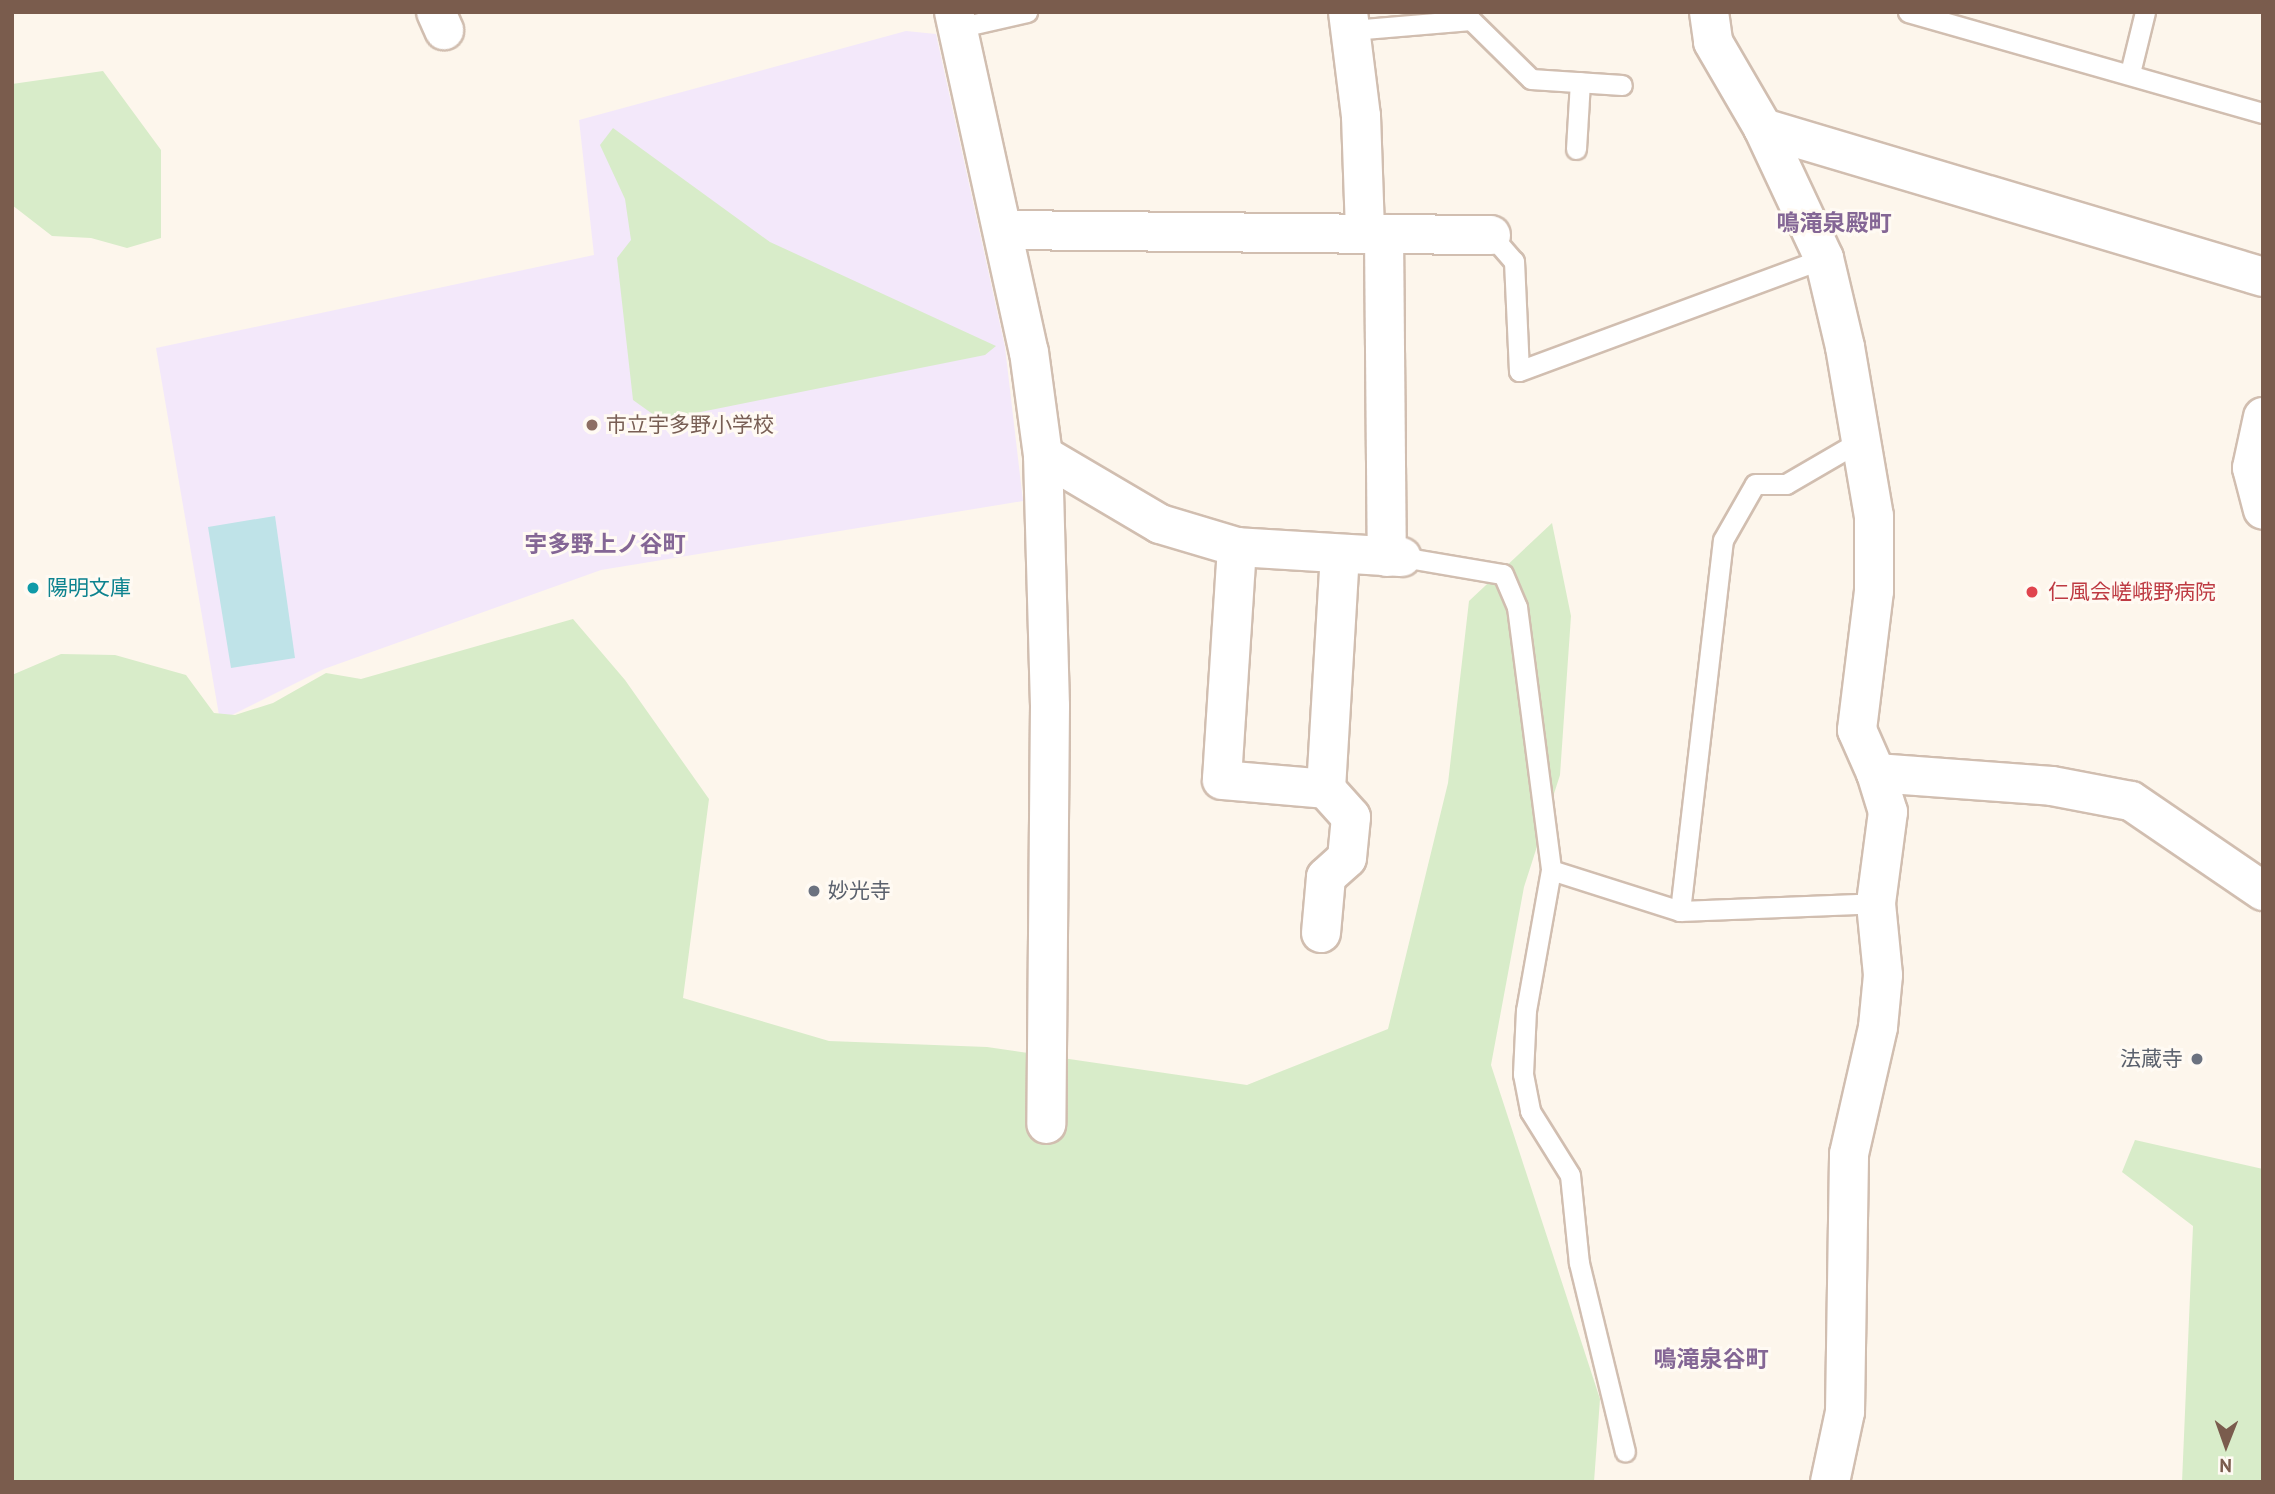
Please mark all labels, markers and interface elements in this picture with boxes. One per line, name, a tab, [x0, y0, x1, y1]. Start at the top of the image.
district label: 鳴滝泉殿町	[1777, 209, 1891, 237]
place label: 市立宇多野小学校	[606, 412, 774, 438]
marker: 市立宇多野小学校	[584, 417, 600, 433]
district label: 宇多野上ノ谷町	[525, 530, 685, 558]
place label: 陽明文庫	[47, 575, 131, 601]
place label: 仁風会嵯峨野病院	[2048, 579, 2216, 605]
marker: 陽明文庫	[25, 580, 41, 596]
marker: 仁風会嵯峨野病院	[2022, 582, 2042, 602]
place label: 妙光寺	[828, 878, 891, 904]
marker: 妙光寺	[806, 883, 822, 899]
place label: 法蔵寺	[2120, 1046, 2183, 1072]
marker: 法蔵寺	[2189, 1051, 2205, 1067]
district label: 鳴滝泉谷町	[1654, 1345, 1768, 1373]
north arrow	[2191, 1410, 2261, 1480]
text: N	[2219, 1454, 2232, 1478]

